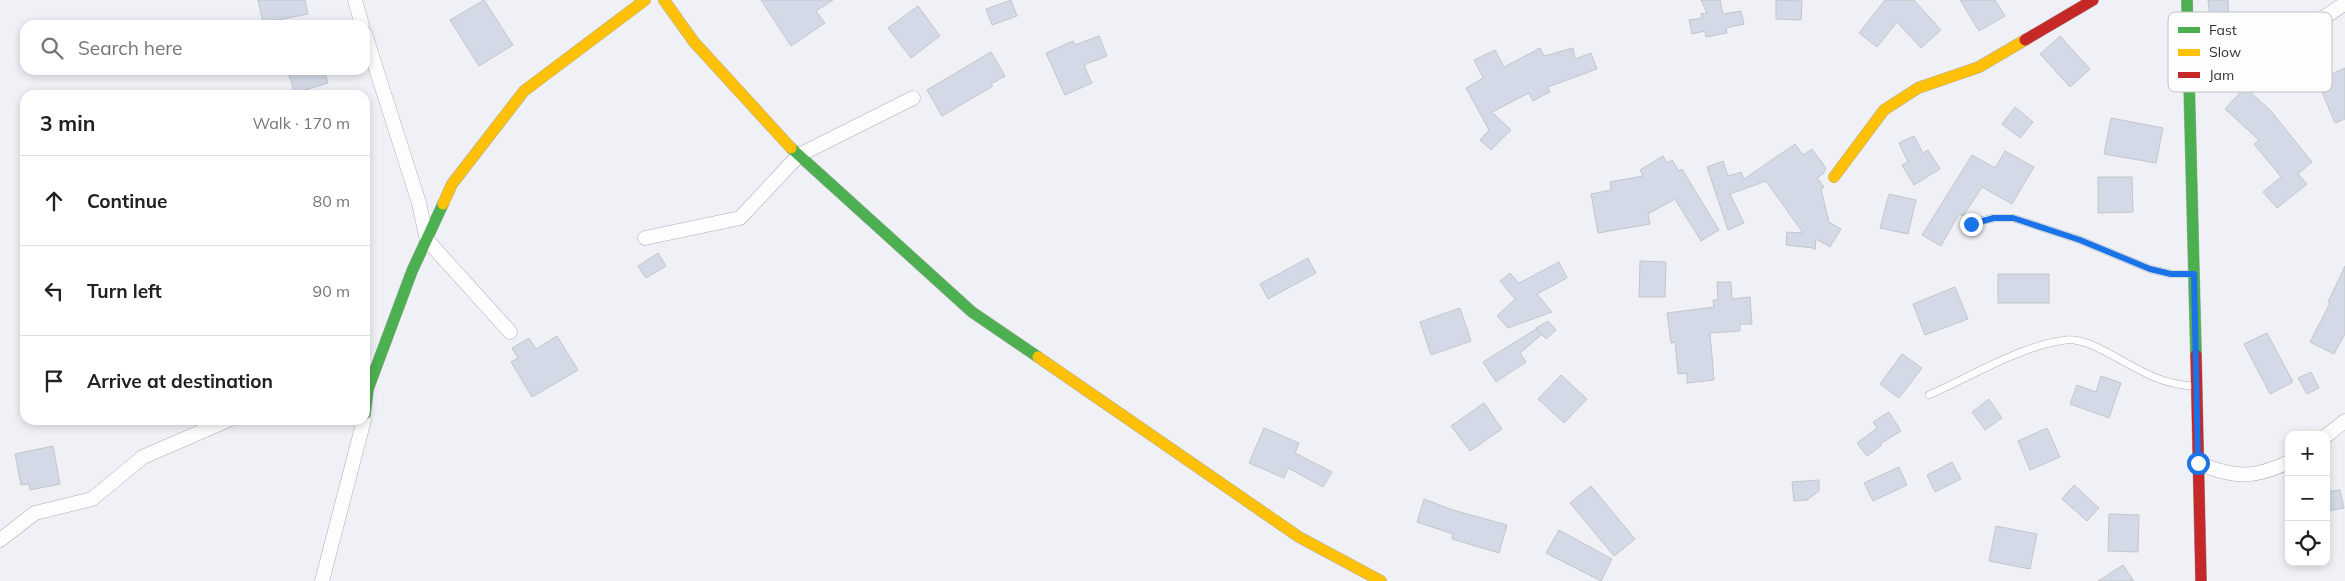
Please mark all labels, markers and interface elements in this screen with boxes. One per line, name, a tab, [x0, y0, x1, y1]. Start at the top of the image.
legend	[2168, 12, 2332, 92]
search box	[20, 20, 370, 75]
text: Fast	[2209, 21, 2237, 39]
icon: search	[38, 34, 66, 62]
text: Search here	[78, 36, 182, 60]
text: Slow	[2209, 43, 2241, 61]
text: Jam	[2209, 66, 2234, 84]
text: 3 min	[40, 110, 95, 136]
text: Walk · 170 m	[252, 113, 350, 133]
icon: ahead	[40, 187, 68, 215]
text: Continue	[87, 189, 167, 213]
text: 80 m	[313, 191, 350, 211]
route end	[1960, 213, 1983, 236]
icon: left	[40, 277, 68, 305]
text: Turn left	[87, 279, 162, 303]
text: 90 m	[313, 281, 350, 301]
icon: arrive	[40, 367, 68, 395]
text: Arrive at destination	[87, 369, 273, 393]
map controls	[2285, 431, 2330, 566]
button: +	[2285, 431, 2330, 476]
route start	[2187, 452, 2210, 475]
button: −	[2285, 476, 2330, 521]
button: locate	[2285, 521, 2330, 566]

